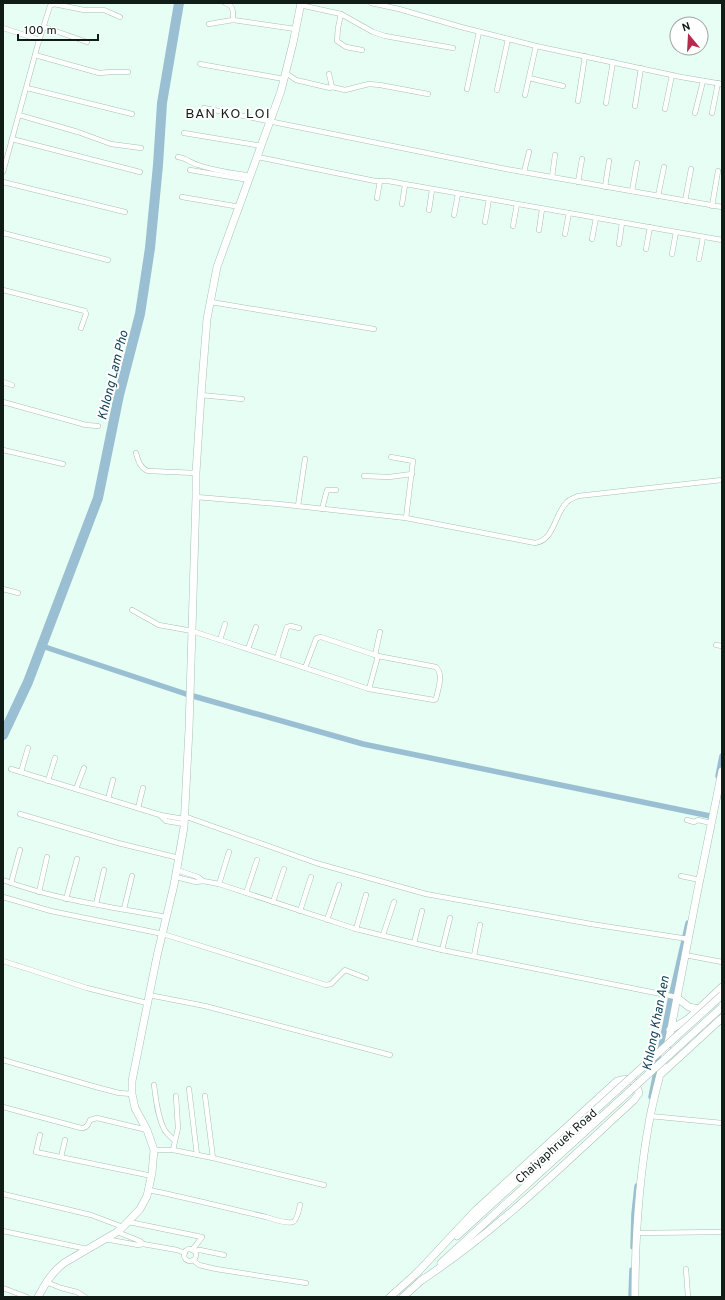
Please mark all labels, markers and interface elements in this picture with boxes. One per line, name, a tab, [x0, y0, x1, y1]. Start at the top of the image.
scale bar	[18, 16, 98, 42]
north arrow	[669, 16, 709, 56]
text: N	[680, 20, 692, 35]
text: 100 m	[24, 23, 57, 39]
district label: BAN KO LOI	[185, 106, 271, 123]
water label: Khlong Lam Pho	[95, 329, 133, 422]
water label: Khlong Khan Aen	[640, 975, 674, 1072]
street label: Chaiyaphruek Road	[512, 1106, 601, 1188]

